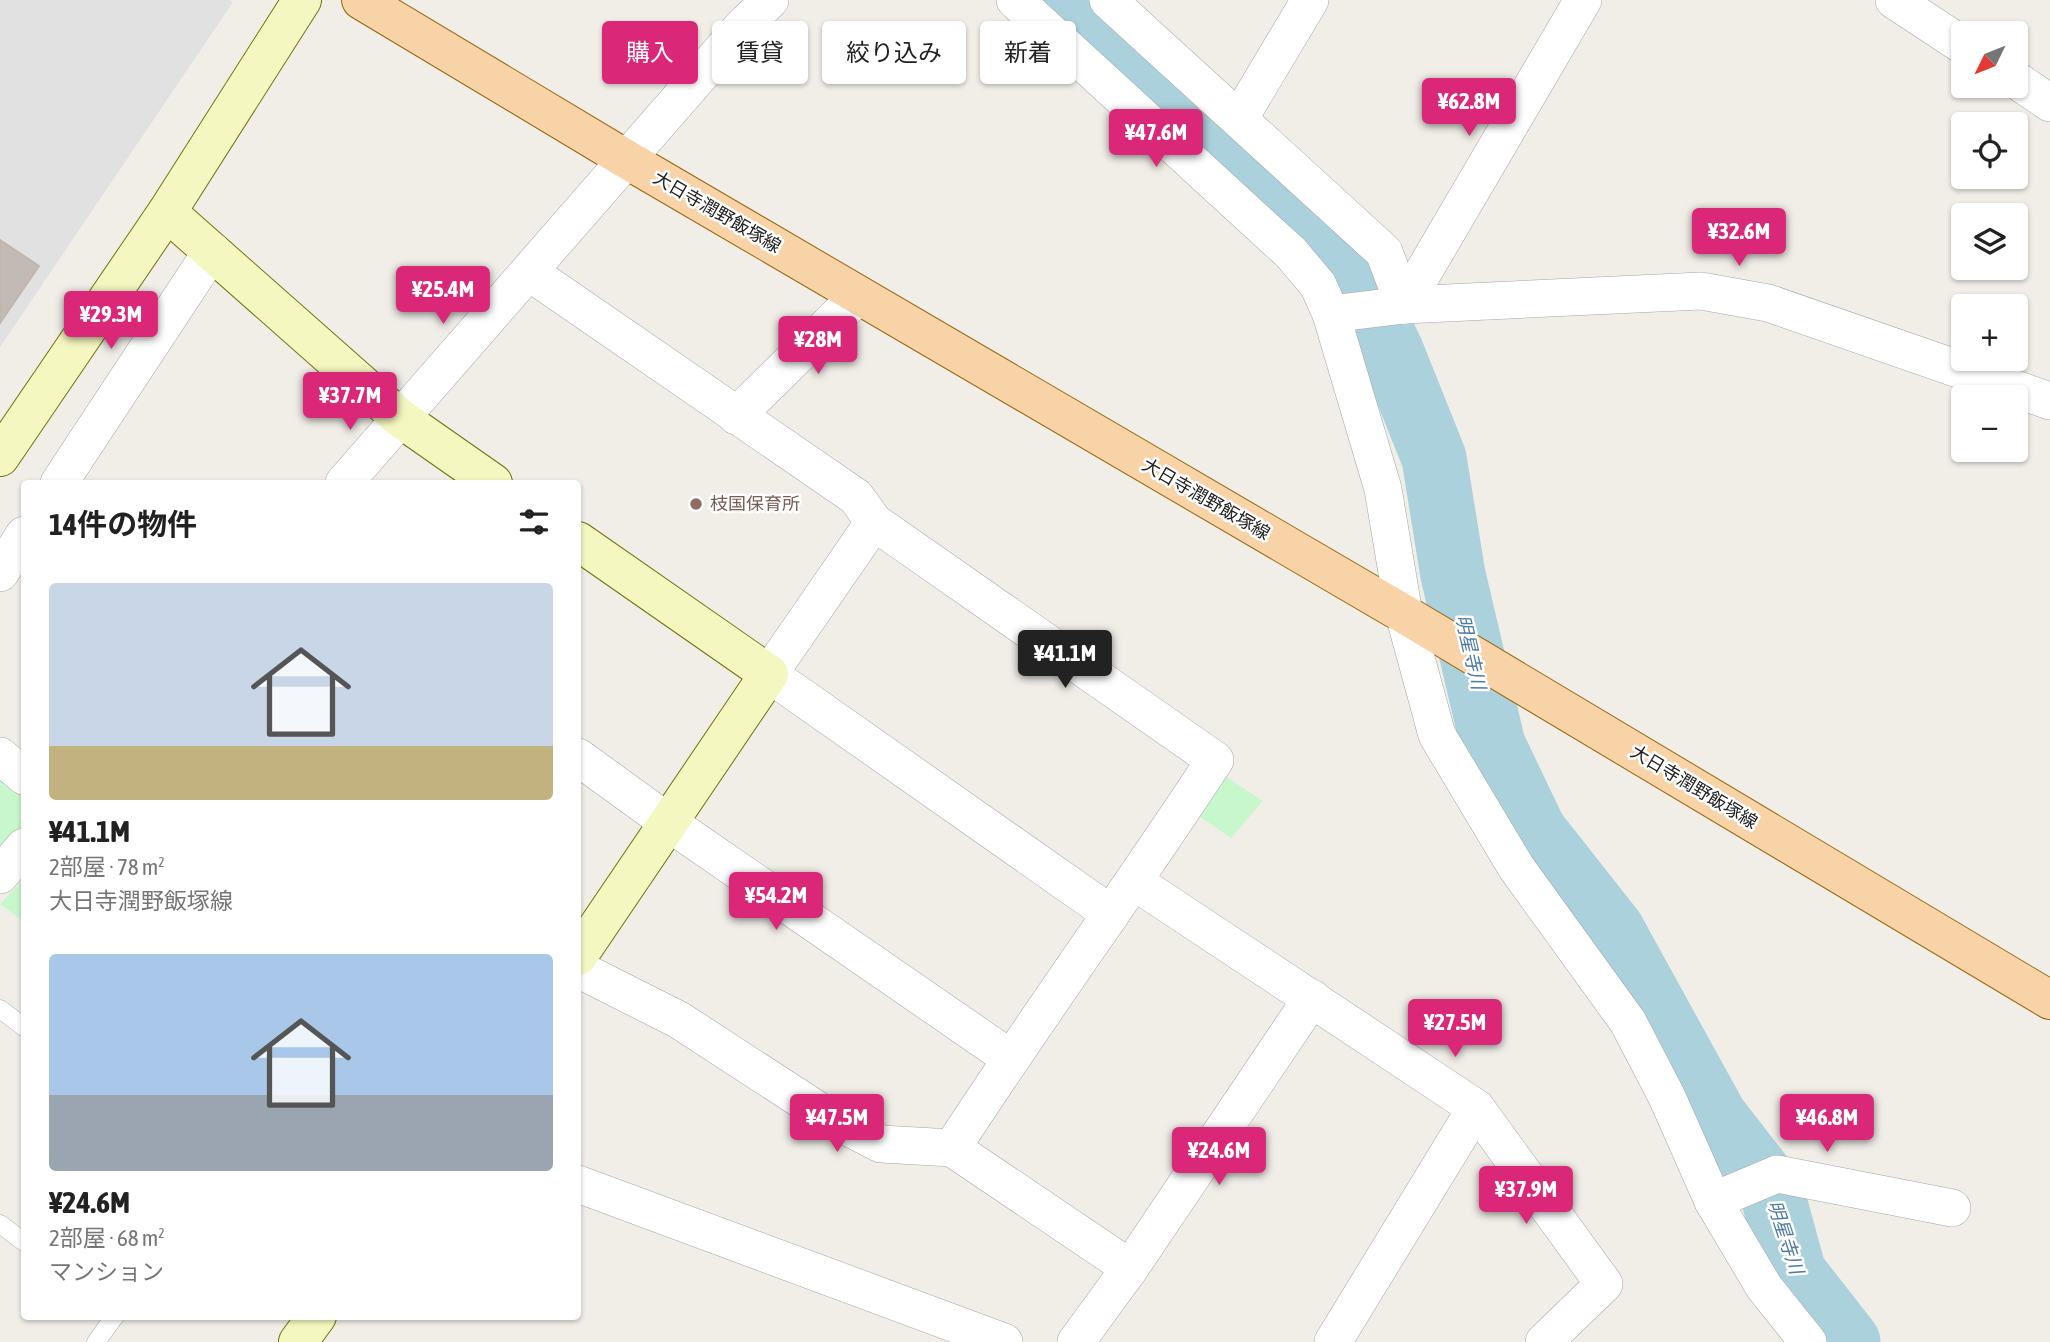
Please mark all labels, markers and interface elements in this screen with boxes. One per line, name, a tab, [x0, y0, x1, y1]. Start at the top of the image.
chip: 購入	[602, 21, 698, 84]
chip: 賃貸	[712, 21, 808, 84]
chip: 絞り込み	[822, 21, 966, 84]
chip: 新着	[980, 21, 1076, 84]
north arrow	[1951, 21, 2028, 98]
map controls	[1951, 21, 2028, 462]
pin: ¥62.8M	[1412, 78, 1526, 138]
text: ¥62.8M	[1438, 88, 1500, 114]
pin: ¥47.6M	[1099, 110, 1213, 169]
button: locate	[1951, 112, 2028, 189]
text: ¥47.6M	[1125, 119, 1187, 145]
street label: 大日寺潤野飯塚線	[650, 166, 785, 257]
button: layers	[1951, 203, 2028, 280]
pin: ¥32.6M	[1682, 208, 1796, 268]
text: ¥32.6M	[1708, 218, 1770, 244]
pin: ¥25.4M	[386, 266, 500, 326]
text: ¥25.4M	[412, 276, 474, 302]
pin: ¥29.3M	[54, 292, 168, 351]
button: +	[1951, 294, 2028, 371]
text: ¥29.3M	[80, 301, 142, 327]
pin: ¥28M	[777, 316, 859, 376]
text: ¥28M	[794, 326, 842, 352]
pin: ¥37.7M	[293, 372, 407, 432]
text: ¥37.7M	[319, 382, 381, 408]
button: −	[1951, 385, 2028, 462]
street label: 大日寺潤野飯塚線	[1139, 453, 1274, 544]
place label: 枝国保育所	[710, 493, 800, 514]
marker: 枝国保育所	[688, 496, 704, 512]
icon: filters	[515, 503, 553, 541]
text: 14件の物件	[49, 507, 197, 541]
water label: 明星寺川	[1452, 612, 1491, 693]
icon: home	[238, 629, 364, 755]
pin: ¥41.1M	[1008, 630, 1122, 690]
text: ¥41.1M	[1034, 640, 1096, 666]
street label: 大日寺潤野飯塚線	[1627, 740, 1761, 833]
text: ¥41.1M	[49, 814, 130, 848]
text: 2部屋 · 78 m²	[49, 854, 165, 880]
pin: ¥54.2M	[719, 872, 833, 932]
text: ¥54.2M	[745, 882, 807, 908]
text: 大日寺潤野飯塚線	[49, 888, 233, 914]
icon: home	[238, 1000, 364, 1126]
pin: ¥27.5M	[1398, 1000, 1512, 1059]
text: ¥27.5M	[1424, 1009, 1486, 1035]
pin: ¥47.5M	[780, 1094, 894, 1154]
pin: ¥46.8M	[1770, 1094, 1884, 1154]
text: ¥47.5M	[806, 1104, 868, 1130]
text: ¥46.8M	[1796, 1104, 1858, 1130]
pin: ¥24.6M	[1162, 1128, 1276, 1187]
text: ¥24.6M	[1188, 1137, 1250, 1163]
pin: ¥37.9M	[1469, 1166, 1583, 1226]
text: ¥37.9M	[1495, 1176, 1557, 1202]
text: ¥24.6M	[49, 1185, 130, 1219]
water label: 明星寺川	[1764, 1197, 1809, 1278]
text: 2部屋 · 68 m²	[49, 1225, 165, 1251]
text: マンション	[49, 1259, 164, 1285]

